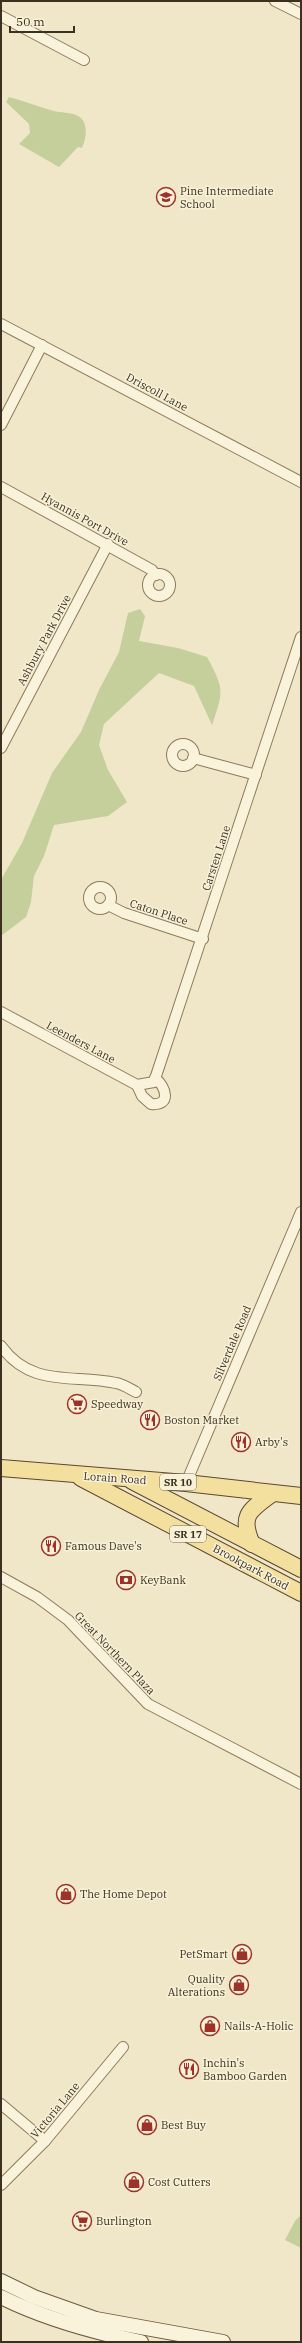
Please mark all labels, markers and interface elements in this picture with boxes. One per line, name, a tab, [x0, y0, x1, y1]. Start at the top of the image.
scale bar	[10, 8, 74, 34]
text: 50 m	[16, 14, 45, 29]
place label: Pine Intermediate School	[180, 184, 274, 211]
school or university icon: Pine Intermediate School	[155, 186, 177, 208]
street label: Driscoll Lane	[124, 370, 190, 414]
street label: Hyannis Port Drive	[39, 489, 131, 549]
street label: Ashbury Park Drive	[14, 592, 74, 688]
street label: Carsten Lane	[199, 823, 233, 893]
street label: Caton Place	[128, 896, 190, 928]
street label: Leenders Lane	[44, 1018, 118, 1066]
street label: Silverdale Road	[210, 1303, 254, 1383]
supermarket icon: Speedway	[66, 1393, 88, 1415]
place label: Speedway	[91, 1397, 143, 1411]
restaurant icon: Boston Market	[139, 1409, 161, 1431]
place label: Boston Market	[164, 1413, 239, 1427]
restaurant icon: Arby's	[230, 1431, 252, 1453]
place label: Arby's	[255, 1435, 288, 1449]
street label: Lorain Road	[83, 1469, 147, 1487]
road number: SR 10	[160, 1474, 196, 1490]
road number: SR 17	[170, 1526, 206, 1542]
restaurant icon: Famous Dave's	[40, 1535, 62, 1557]
place label: Famous Dave's	[65, 1539, 142, 1553]
street label: Brookpark Road	[211, 1541, 292, 1593]
bank icon: KeyBank	[115, 1569, 137, 1591]
place label: KeyBank	[140, 1573, 187, 1587]
street label: Great Northern Plaza	[72, 1609, 158, 1697]
shop icon: The Home Depot	[55, 1883, 77, 1905]
place label: The Home Depot	[80, 1887, 167, 1901]
shop icon: PetSmart	[231, 1943, 253, 1965]
place label: PetSmart	[180, 1947, 228, 1961]
place label: Quality Alterations	[168, 1972, 225, 1999]
shop icon: Quality Alterations	[228, 1974, 250, 1996]
shop icon: Nails-A-Holic	[199, 2015, 221, 2037]
place label: Nails-A-Holic	[224, 2019, 294, 2033]
place label: Inchin's Bamboo Garden	[203, 2056, 287, 2083]
restaurant icon: Inchin's Bamboo Garden	[178, 2058, 200, 2080]
street label: Victoria Lane	[28, 2079, 82, 2141]
shop icon: Best Buy	[136, 2114, 158, 2136]
place label: Best Buy	[161, 2118, 206, 2132]
shop icon: Cost Cutters	[123, 2171, 145, 2193]
place label: Cost Cutters	[148, 2175, 211, 2189]
supermarket icon: Burlington	[71, 2210, 93, 2232]
place label: Burlington	[96, 2214, 152, 2228]

